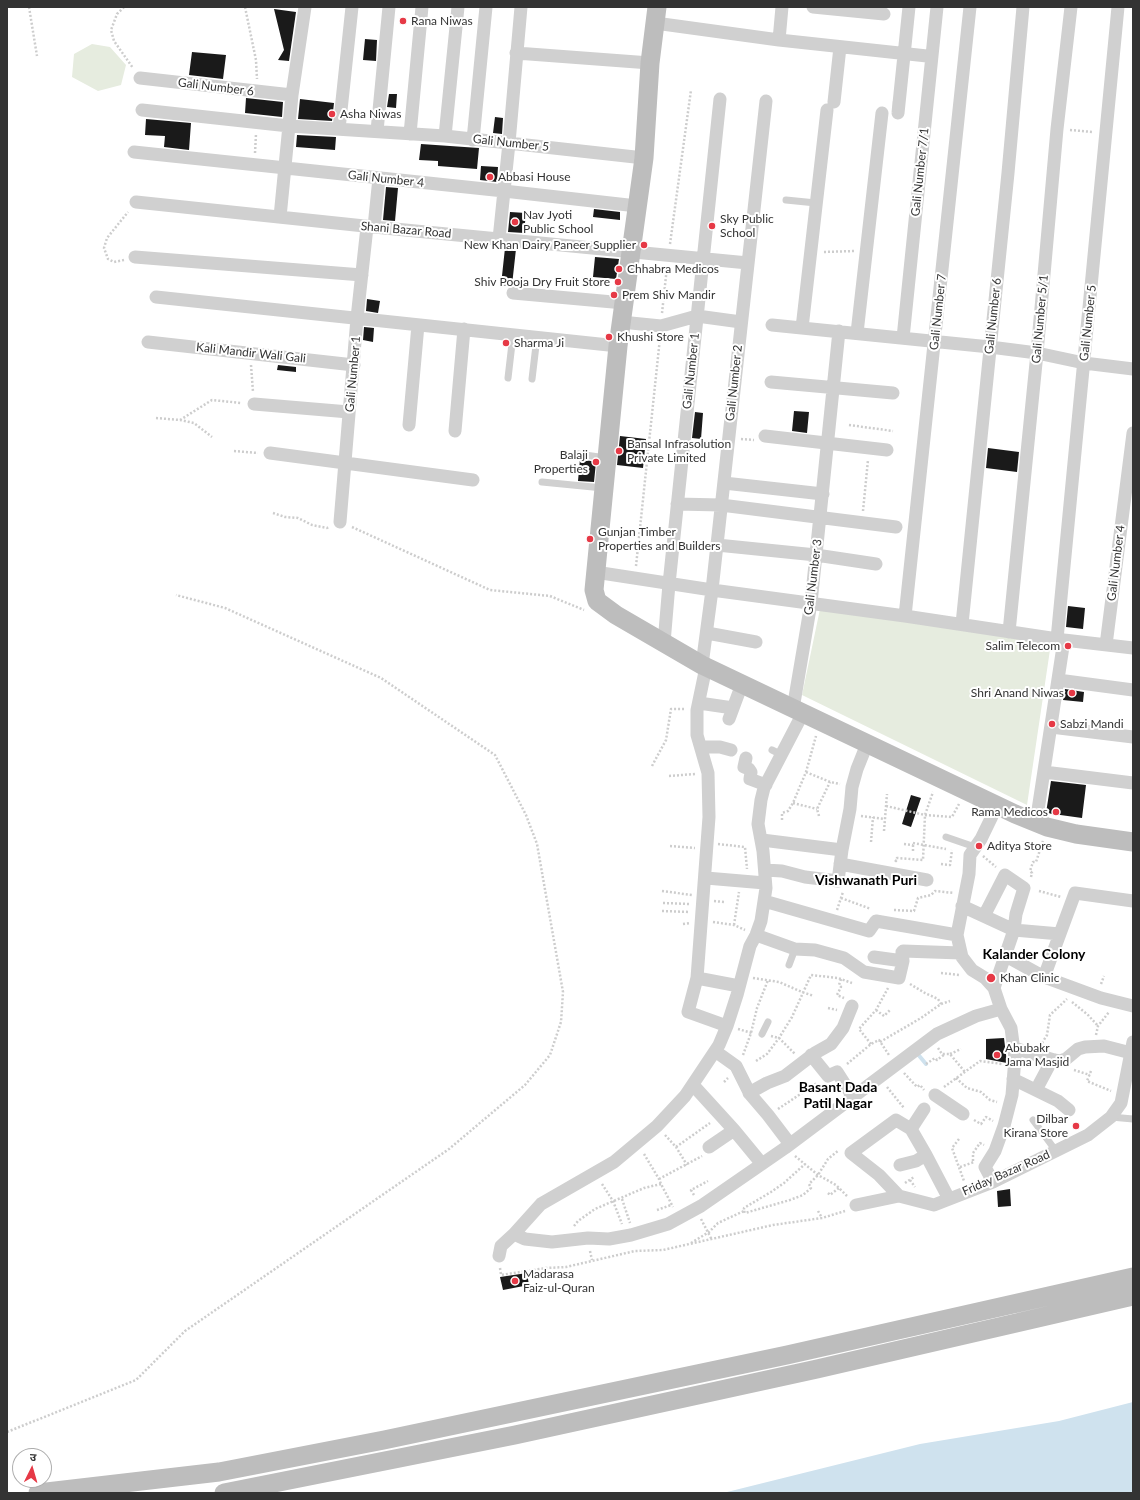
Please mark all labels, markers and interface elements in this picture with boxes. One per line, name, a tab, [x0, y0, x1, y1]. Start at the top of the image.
place label: Rana Niwas	[411, 14, 473, 28]
marker: Rana Niwas	[398, 16, 408, 26]
street label: Gali Number 6	[177, 75, 255, 99]
place label: Asha Niwas	[340, 107, 402, 121]
marker: Asha Niwas	[327, 109, 337, 119]
street label: Gali Number 7/1	[908, 127, 932, 217]
street label: Gali Number 5	[472, 132, 550, 154]
street label: Gali Number 4	[347, 168, 425, 190]
place label: Abbasi House	[498, 170, 571, 184]
marker: Abbasi House	[485, 172, 495, 182]
place label: Nav Jyoti Public School	[523, 208, 593, 236]
place label: Sky Public School	[720, 212, 774, 240]
marker: Nav Jyoti Public School	[510, 217, 520, 227]
street label: Shani Bazar Road	[360, 219, 452, 241]
marker: Sky Public School	[707, 221, 717, 231]
place label: New Khan Dairy Paneer Supplier	[464, 238, 636, 252]
marker: New Khan Dairy Paneer Supplier	[639, 240, 649, 250]
place label: Chhabra Medicos	[627, 262, 719, 276]
marker: Chhabra Medicos	[614, 264, 624, 274]
street label: Gali Number 7	[927, 273, 949, 351]
street label: Gali Number 5/1	[1029, 274, 1051, 364]
place label: Shiv Pooja Dry Fruit Store	[474, 275, 610, 289]
marker: Shiv Pooja Dry Fruit Store	[613, 277, 623, 287]
street label: Gali Number 6	[982, 277, 1004, 355]
street label: Gali Number 5	[1077, 284, 1099, 362]
place label: Prem Shiv Mandir	[622, 288, 715, 302]
marker: Prem Shiv Mandir	[609, 290, 619, 300]
place label: Khushi Store	[617, 330, 684, 344]
marker: Khushi Store	[604, 332, 614, 342]
street label: Gali Number 1	[680, 332, 702, 410]
street label: Gali Number 1	[342, 335, 364, 413]
place label: Sharma Ji	[514, 336, 564, 350]
marker: Sharma Ji	[501, 338, 511, 348]
street label: Kali Mandir Wali Gali	[195, 340, 307, 366]
street label: Gali Number 2	[723, 344, 745, 422]
place label: Bansal Infrasolution Private Limited	[627, 437, 731, 465]
marker: Bansal Infrasolution Private Limited	[614, 446, 624, 456]
place label: Balaji Properties	[534, 448, 588, 476]
marker: Balaji Properties	[591, 457, 601, 467]
street label: Gali Number 4	[1104, 524, 1128, 602]
place label: Gunjan Timber Properties and Builders	[598, 525, 721, 553]
marker: Gunjan Timber Properties and Builders	[585, 534, 595, 544]
street label: Gali Number 3	[801, 538, 825, 616]
place label: Salim Telecom	[986, 639, 1060, 653]
marker: Salim Telecom	[1063, 641, 1073, 651]
place label: Shri Anand Niwas	[971, 686, 1064, 700]
marker: Shri Anand Niwas	[1067, 688, 1077, 698]
place label: Sabzi Mandi	[1060, 717, 1124, 731]
marker: Sabzi Mandi	[1047, 719, 1057, 729]
place label: Rama Medicos	[971, 805, 1048, 819]
marker: Rama Medicos	[1051, 807, 1061, 817]
place label: Aditya Store	[987, 839, 1052, 853]
marker: Aditya Store	[974, 841, 984, 851]
district label: Vishwanath Puri	[815, 872, 917, 888]
district label: Kalander Colony	[983, 946, 1085, 962]
place label: Khan Clinic	[1000, 971, 1059, 985]
marker: Khan Clinic	[985, 972, 997, 984]
place label: Abubakr Jama Masjid	[1005, 1041, 1069, 1069]
marker: Abubakr Jama Masjid	[992, 1050, 1002, 1060]
district label: Basant Dada Patil Nagar	[799, 1079, 877, 1112]
place label: Dilbar Kirana Store	[1003, 1112, 1068, 1140]
marker: Dilbar Kirana Store	[1071, 1121, 1081, 1131]
street label: Friday Bazar Road	[960, 1147, 1052, 1199]
place label: Madarasa Faiz-ul-Quran	[523, 1267, 595, 1295]
marker: Madarasa Faiz-ul-Quran	[510, 1276, 520, 1286]
north arrow	[12, 1448, 52, 1488]
text: उ	[29, 1450, 37, 1463]

